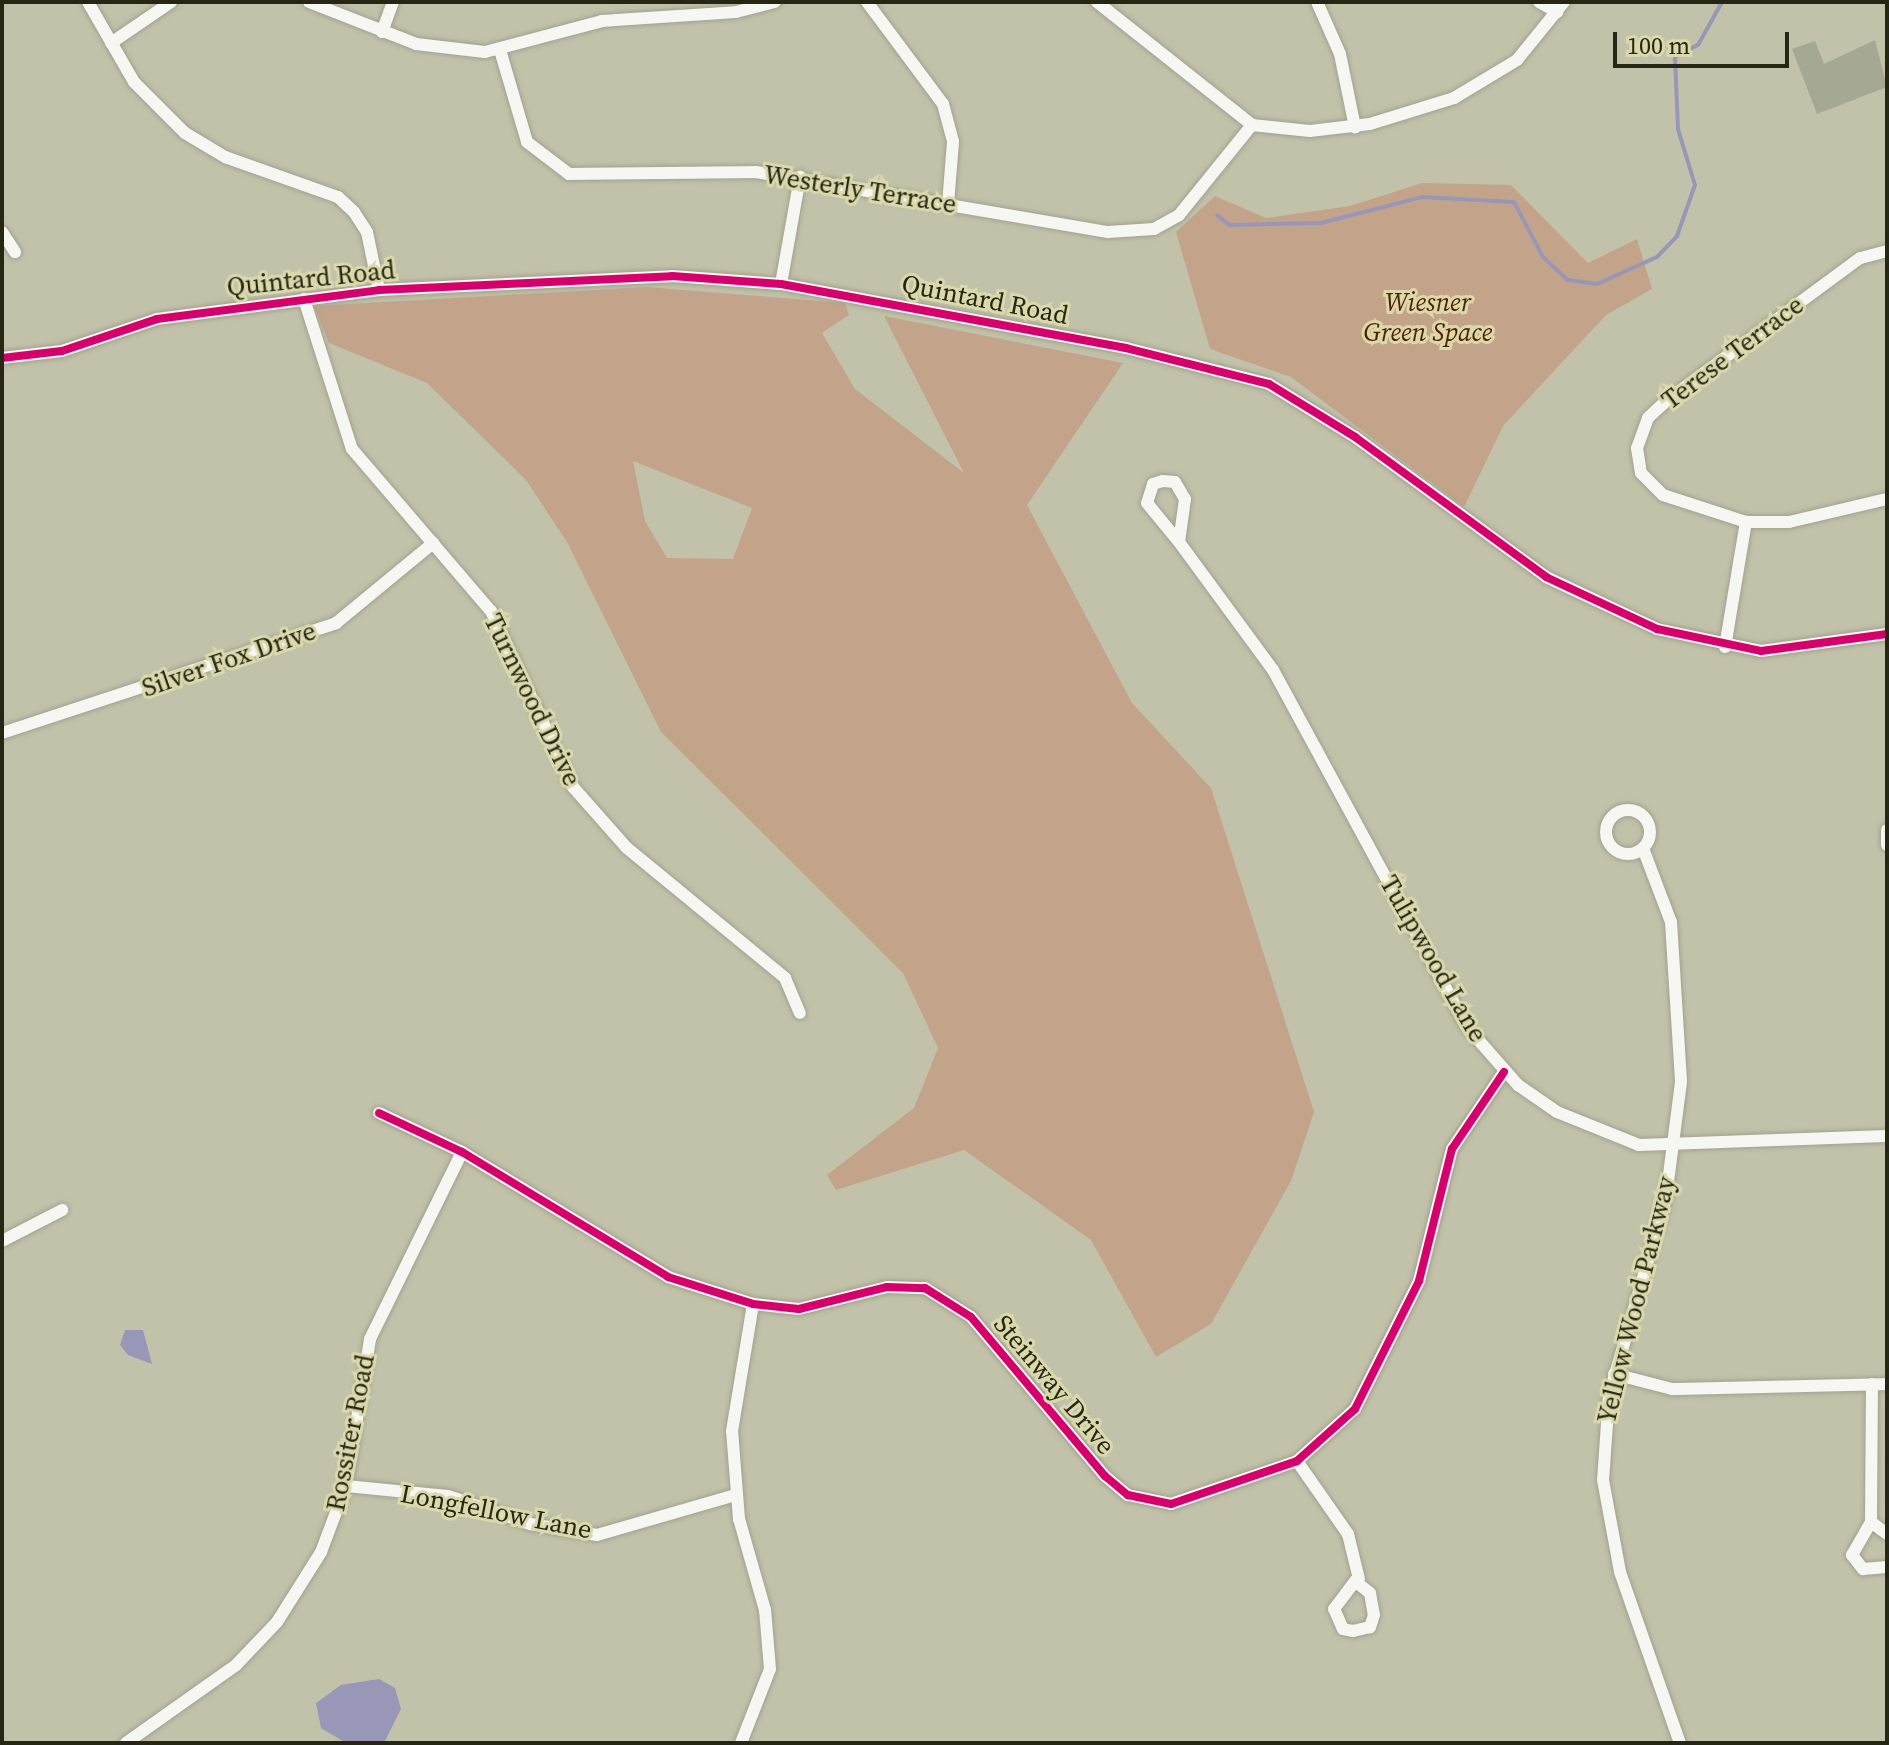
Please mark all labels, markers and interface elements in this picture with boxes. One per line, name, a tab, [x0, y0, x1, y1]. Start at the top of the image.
scale bar	[1617, 16, 1793, 66]
text: 100 m	[1627, 29, 1690, 62]
street label: Westerly Terrace	[761, 159, 959, 221]
street label: Quintard Road	[225, 255, 397, 303]
street label: Quintard Road	[899, 269, 1071, 331]
park label: Wiesner Green Space	[1364, 287, 1492, 348]
street label: Terese Terrace	[1656, 289, 1810, 417]
street label: Turnwood Drive	[477, 609, 587, 791]
street label: Silver Fox Drive	[138, 616, 320, 704]
street label: Tulipwood Lane	[1373, 870, 1493, 1048]
street label: Yellow Wood Parkway	[1591, 1173, 1683, 1427]
street label: Steinway Drive	[987, 1309, 1121, 1461]
street label: Rossiter Road	[321, 1352, 381, 1514]
street label: Longfellow Lane	[398, 1478, 594, 1546]

